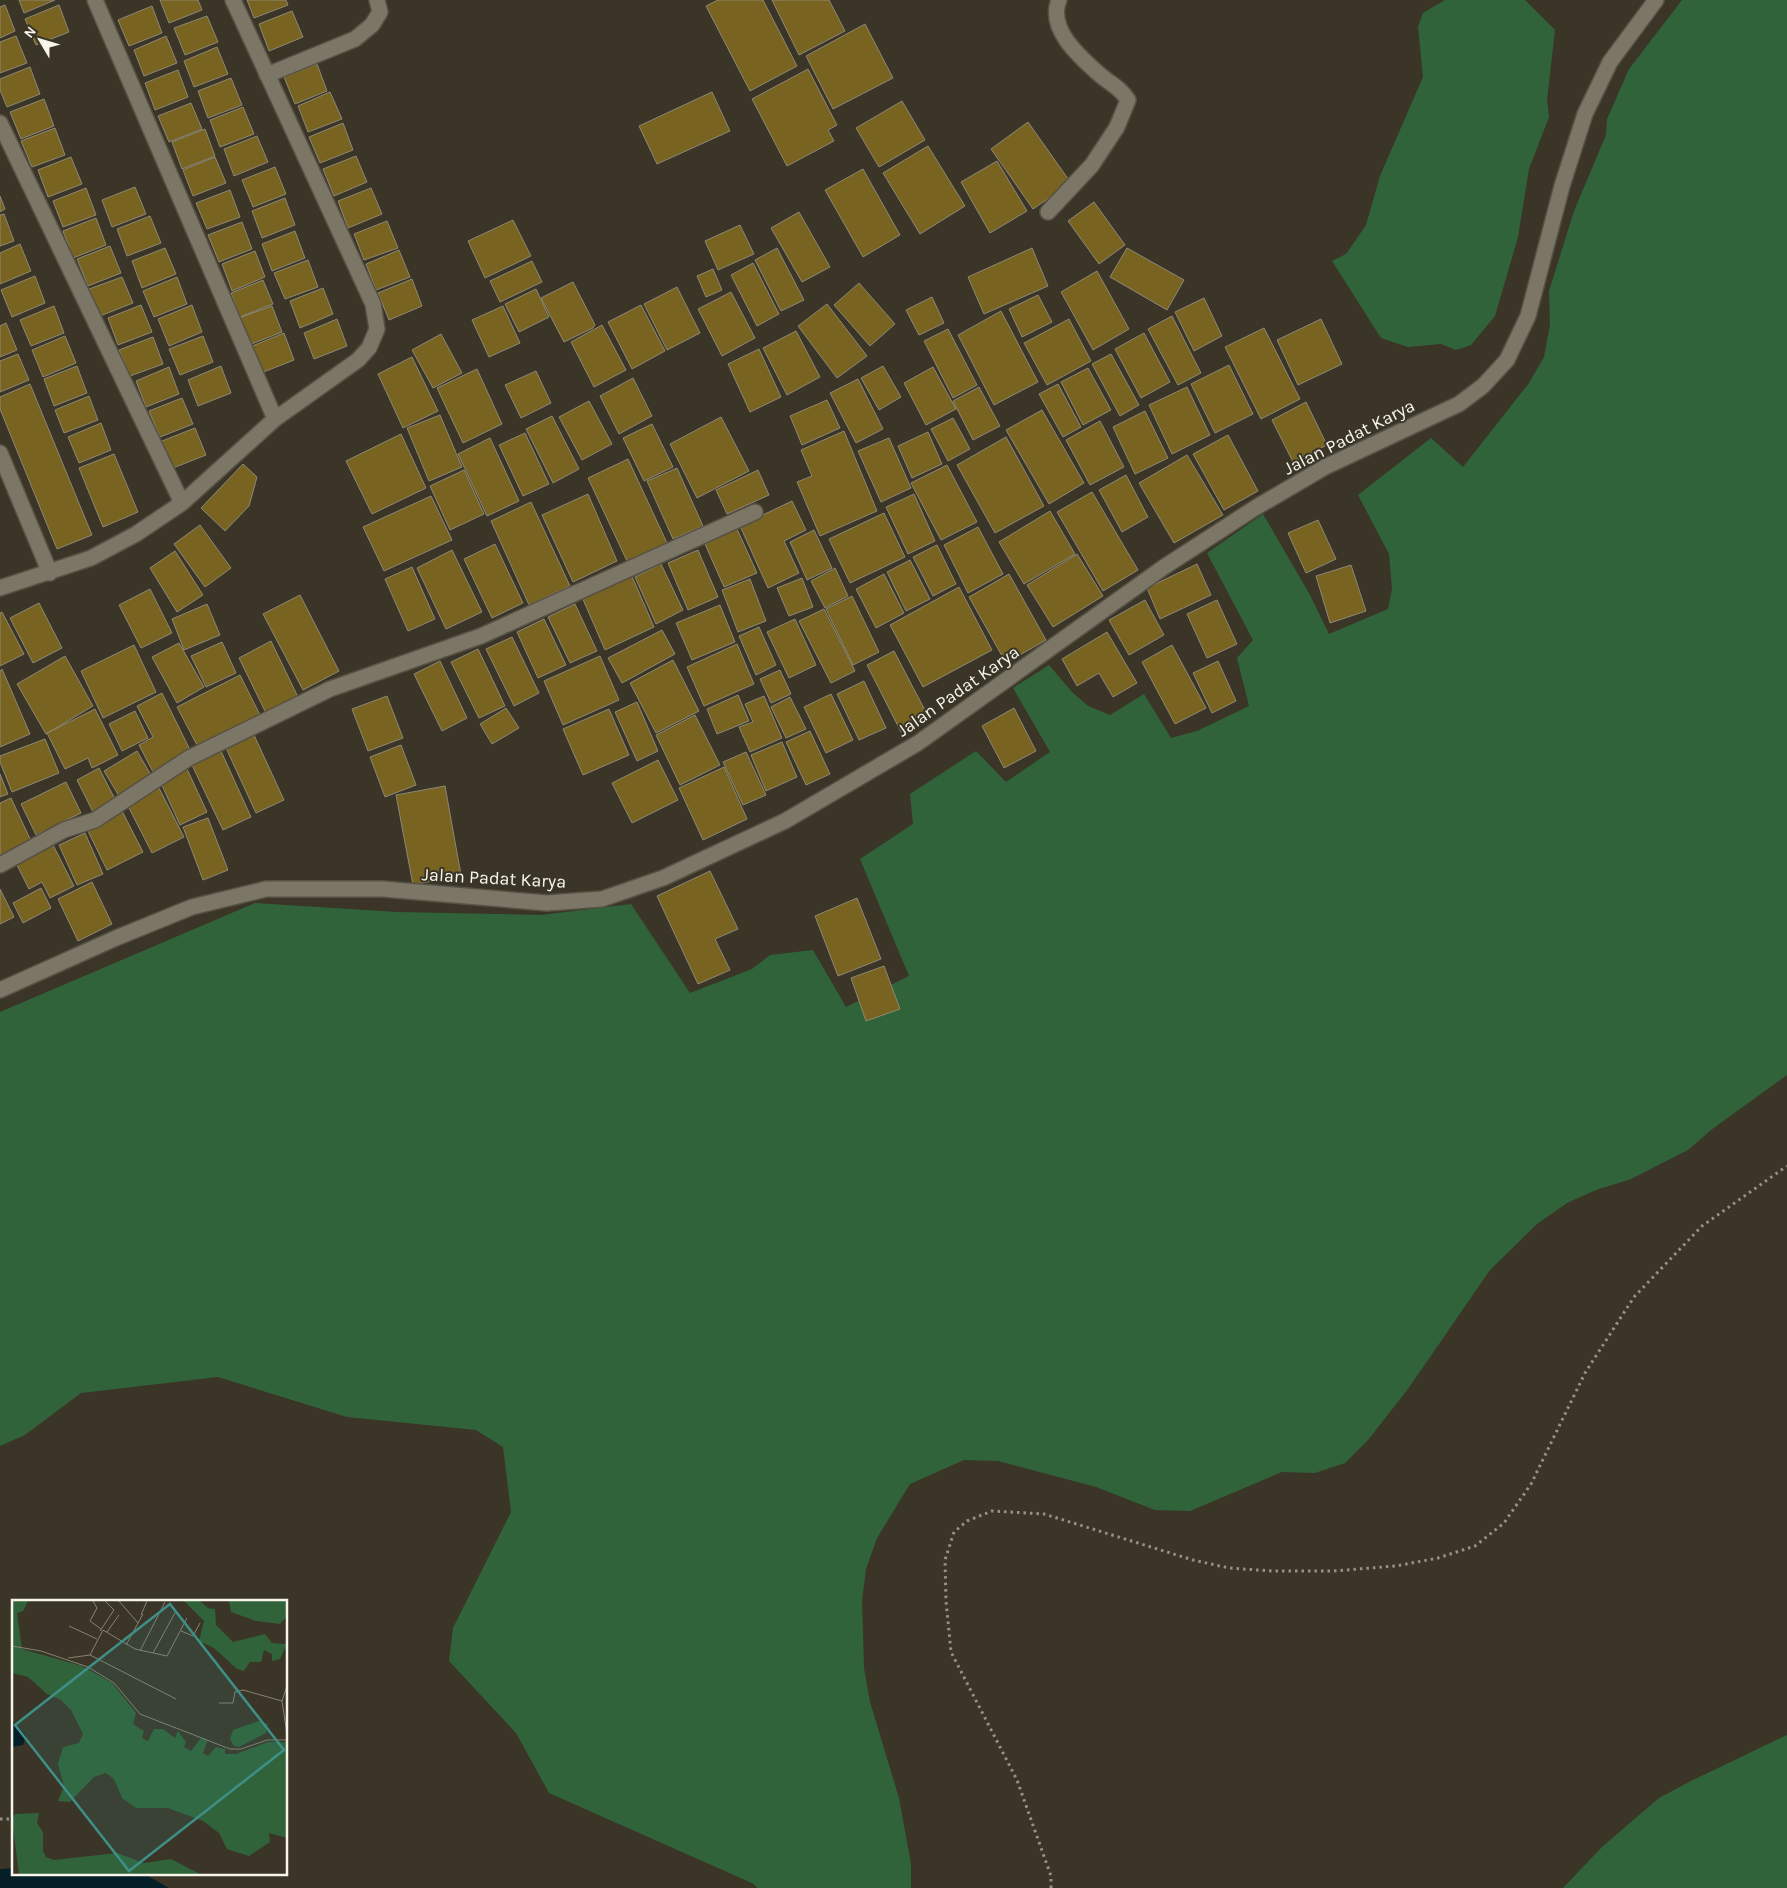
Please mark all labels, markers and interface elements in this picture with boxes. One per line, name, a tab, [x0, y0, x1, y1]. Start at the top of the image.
north arrow	[15, 15, 65, 65]
text: N	[20, 23, 40, 41]
street label: Jalan Padat Karya	[1280, 394, 1418, 480]
street label: Jalan Padat Karya	[893, 641, 1023, 741]
street label: Jalan Padat Karya	[421, 863, 567, 893]
inset map	[12, 1600, 288, 1876]

